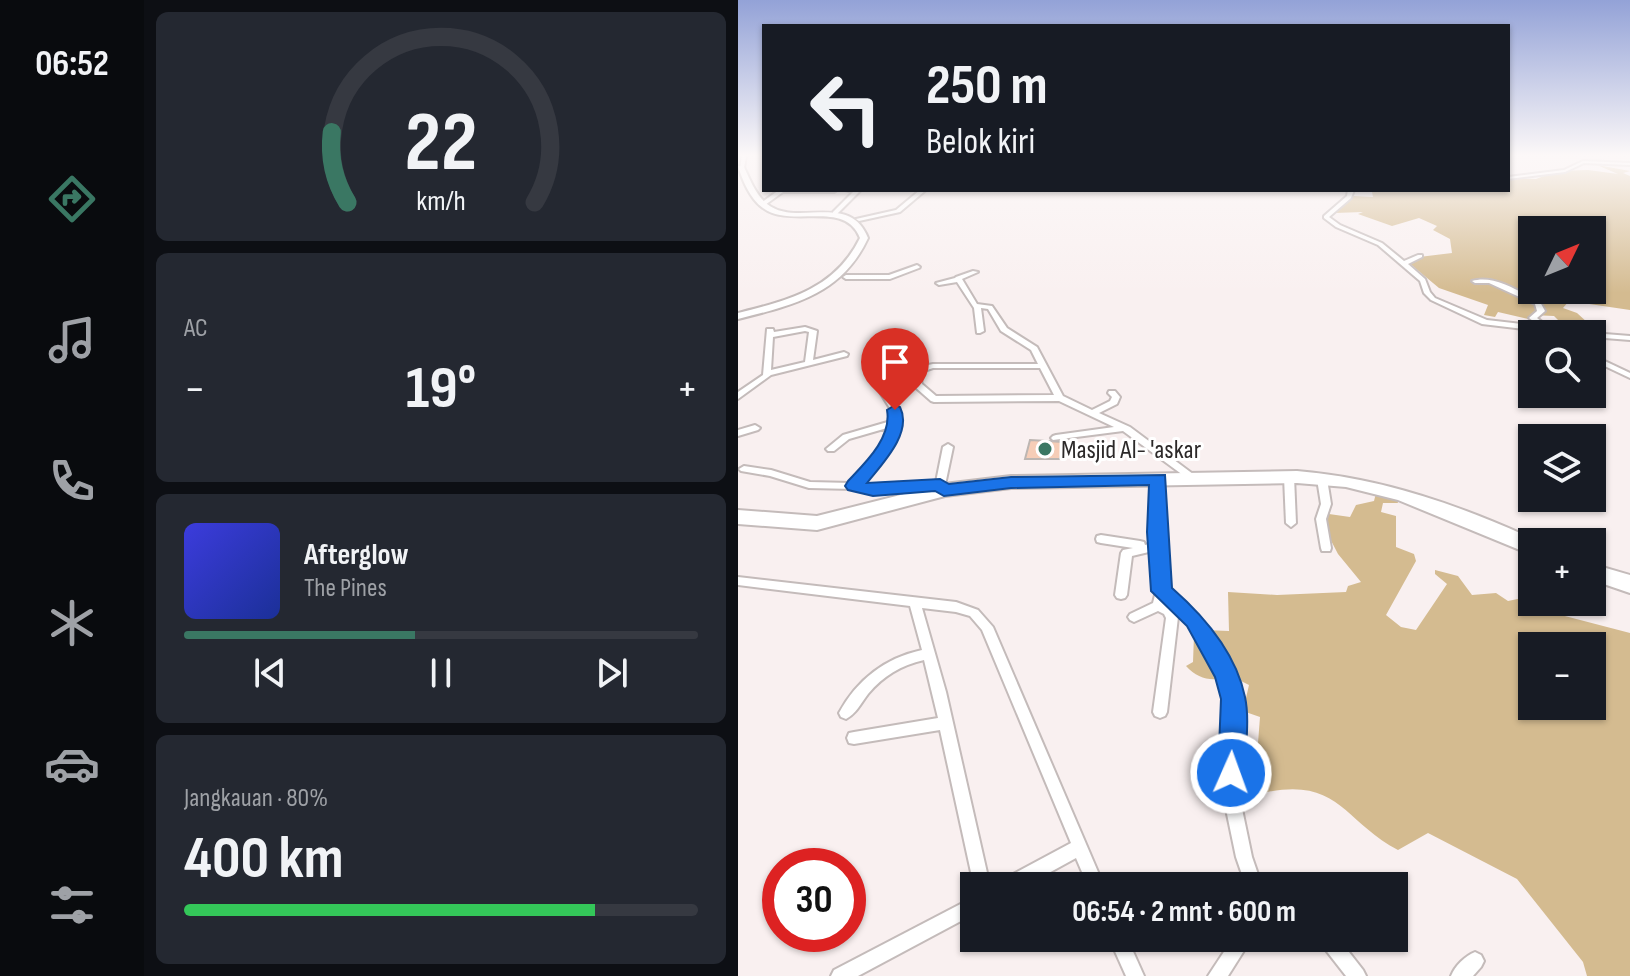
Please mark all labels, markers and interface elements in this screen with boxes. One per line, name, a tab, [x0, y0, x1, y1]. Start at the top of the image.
text: 06:52	[35, 43, 109, 86]
text: 250 m	[926, 53, 1048, 120]
icon: left	[794, 56, 898, 160]
text: 22	[405, 93, 477, 193]
text: Belok kiri	[926, 121, 1035, 164]
icon: directions	[44, 171, 100, 227]
text: km/h	[416, 184, 466, 219]
north arrow	[1518, 216, 1606, 304]
map controls	[1518, 216, 1606, 720]
icon: music	[44, 312, 100, 368]
text: AC	[184, 313, 208, 344]
button: search	[1518, 320, 1606, 408]
pin	[861, 328, 929, 410]
icon: arrive	[873, 340, 917, 384]
text: 19°	[406, 353, 476, 425]
text: −	[184, 363, 206, 416]
text: +	[676, 363, 698, 416]
button: layers	[1518, 424, 1606, 512]
place label: Masjid Al- 'askar	[1061, 435, 1202, 466]
marker: Masjid Al- 'askar	[1036, 440, 1054, 458]
icon: phone	[44, 453, 100, 509]
button: +	[1518, 528, 1606, 616]
text: Afterglow	[304, 537, 409, 573]
text: The Pines	[304, 573, 387, 604]
icon: climate	[44, 595, 100, 651]
button: −	[1518, 632, 1606, 720]
icon: previous	[248, 651, 292, 695]
icon: pause	[419, 651, 463, 695]
icon: next	[590, 651, 634, 695]
position arrow	[1189, 731, 1273, 815]
icon: car	[44, 736, 100, 792]
text: Jangkauan · 80%	[184, 783, 328, 814]
text: 400 km	[184, 823, 344, 895]
speed limit sign: 30	[762, 848, 866, 952]
icon: filters	[44, 877, 100, 933]
text: 06:54 · 2 mnt · 600 m	[1072, 894, 1296, 930]

